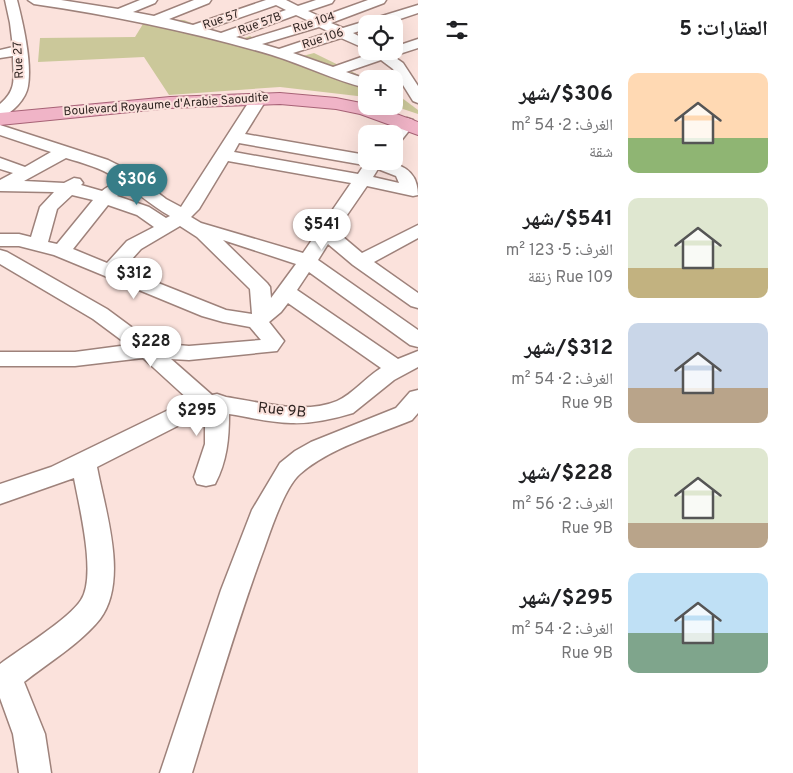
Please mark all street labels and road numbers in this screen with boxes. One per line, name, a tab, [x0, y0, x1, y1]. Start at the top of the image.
street label: Rue 57	[201, 6, 241, 34]
street label: Rue 57B	[236, 9, 284, 39]
street label: Rue 104	[291, 9, 337, 37]
street label: Rue 106	[300, 25, 346, 53]
street label: Rue 27	[10, 41, 28, 79]
street label: Boulevard Royaume d'Arabie Saoudite	[63, 90, 269, 120]
street label: Rue 9B	[257, 399, 307, 423]

